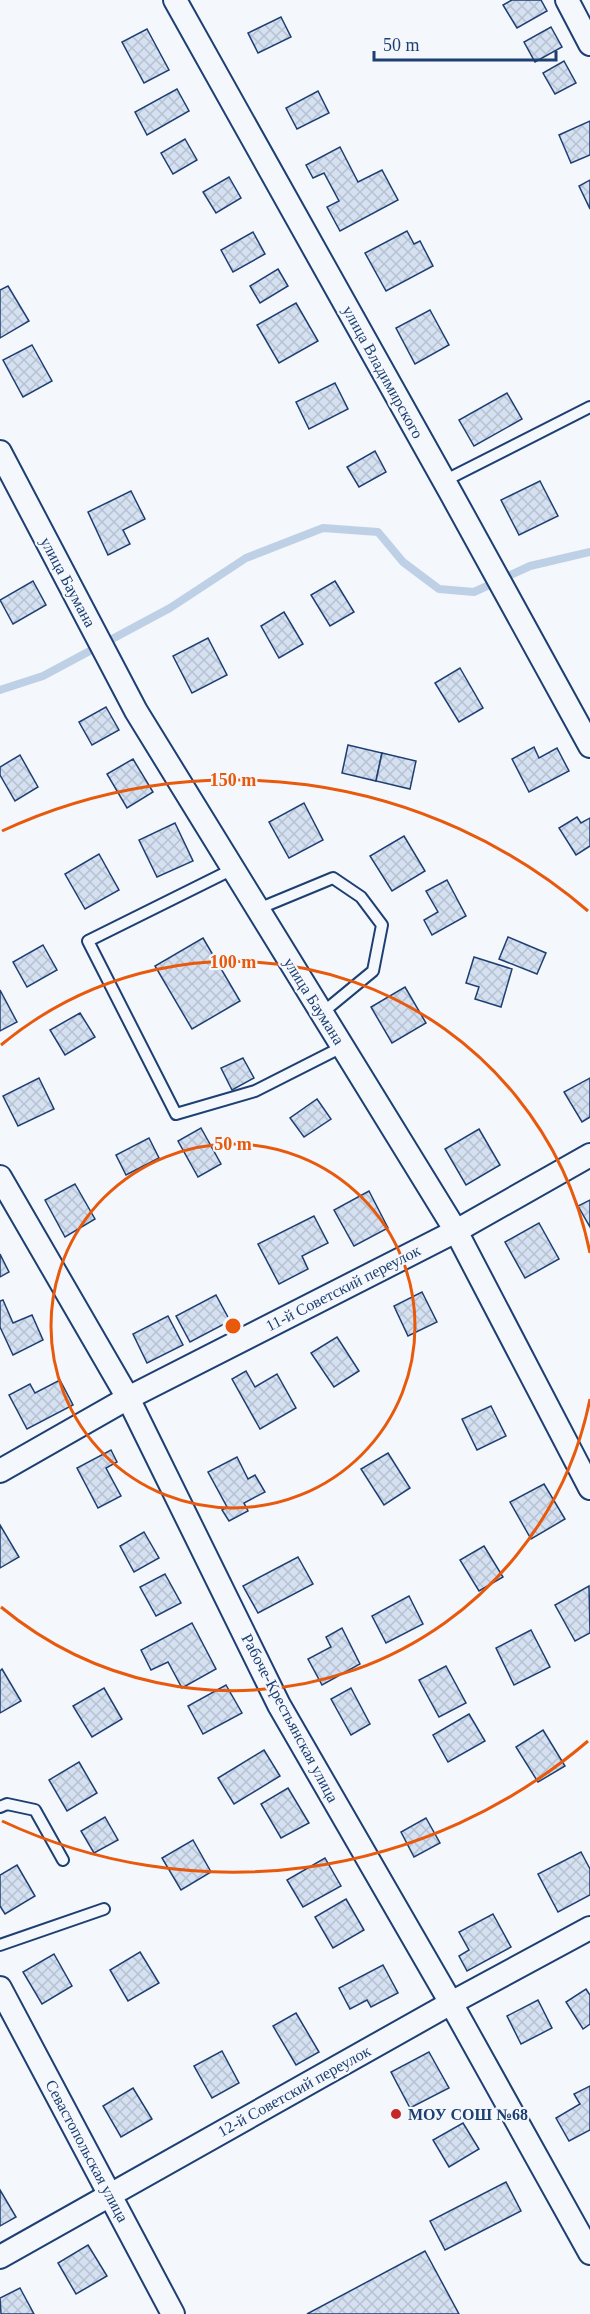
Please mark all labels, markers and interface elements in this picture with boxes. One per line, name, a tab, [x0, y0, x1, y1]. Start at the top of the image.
scale bar	[374, 24, 556, 62]
text: 50 m	[383, 35, 420, 55]
street label: улица Владимирского	[339, 303, 427, 442]
street label: улица Баумана	[36, 534, 99, 630]
text: 150 m	[210, 770, 256, 790]
text: 100 m	[210, 952, 256, 972]
street label: улица Баумана	[280, 954, 348, 1048]
text: 50 m	[214, 1134, 252, 1154]
street label: 11-й Советский переулок	[263, 1241, 424, 1335]
centre of rings	[223, 1316, 243, 1336]
street label: Рабоче-Крестьянская улица	[237, 1631, 342, 1806]
street label: 12-й Советский переулок	[215, 2042, 374, 2141]
street label: Севастопольская улица	[41, 2077, 132, 2225]
place label: МОУ СОШ №68	[408, 2106, 528, 2123]
marker: МОУ СОШ №68	[389, 2107, 403, 2121]

